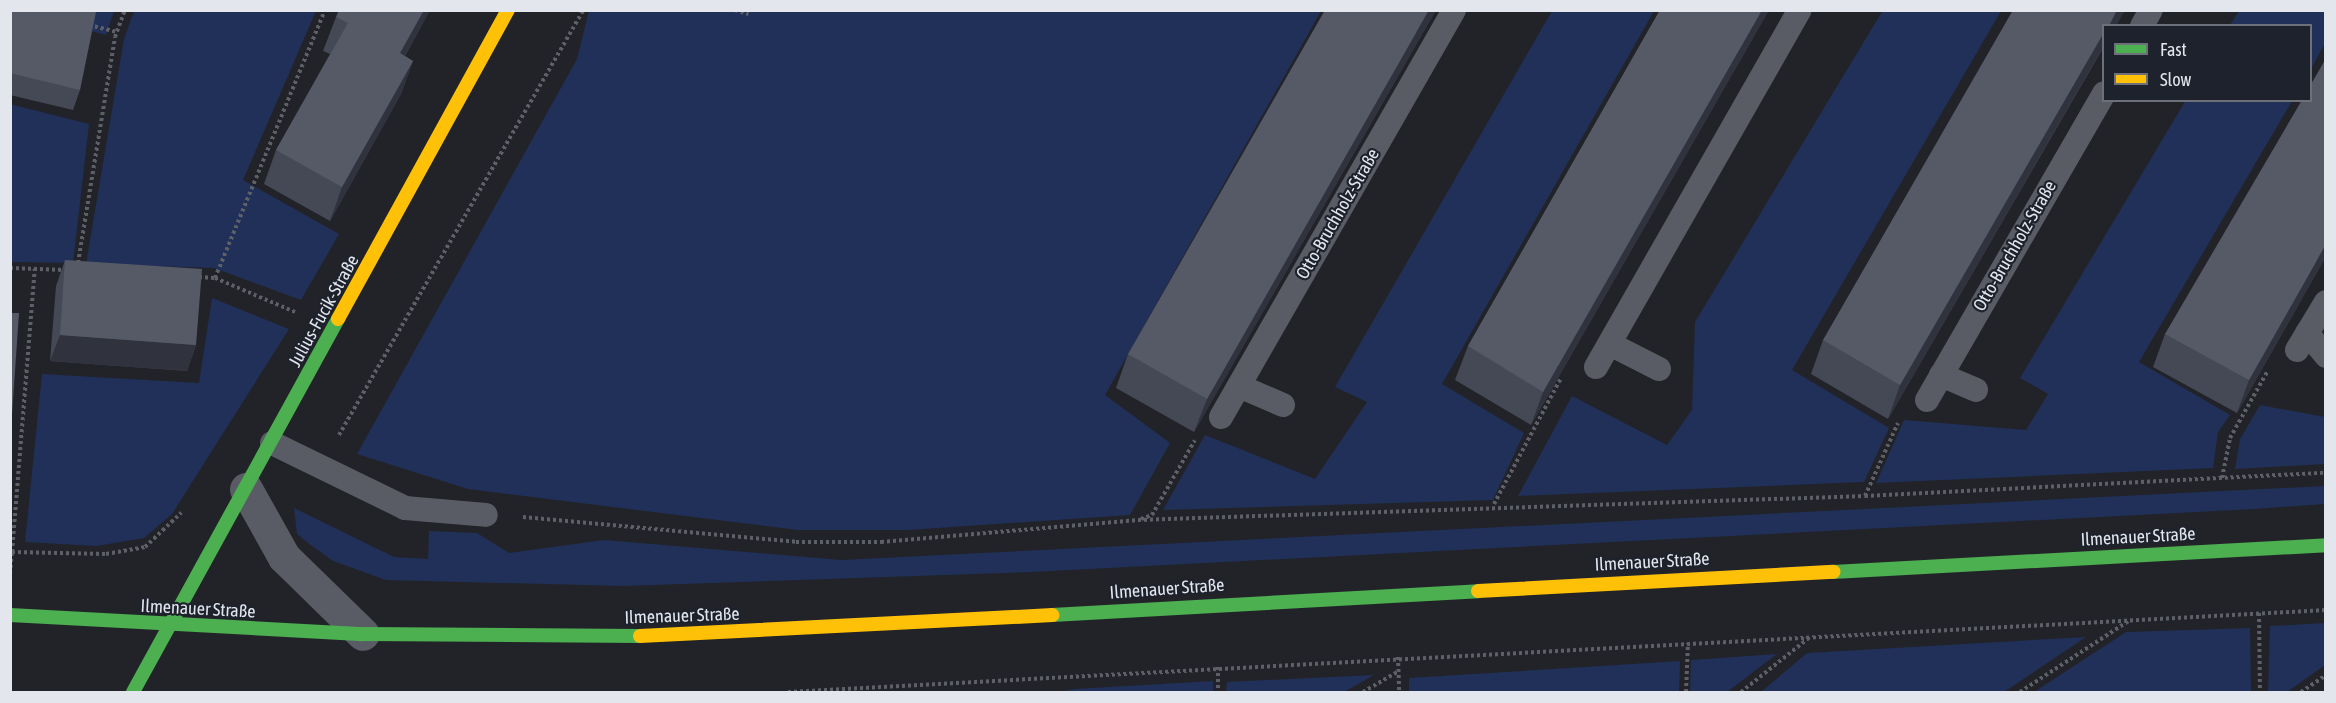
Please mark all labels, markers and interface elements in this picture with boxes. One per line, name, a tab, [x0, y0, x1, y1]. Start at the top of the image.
legend	[2102, 24, 2312, 102]
text: Fast	[2160, 39, 2187, 60]
text: Slow	[2160, 69, 2191, 90]
street label: Otto-Bruchholz-Straße	[1292, 145, 1384, 283]
street label: Otto-Bruchholz-Straße	[1969, 177, 2061, 315]
street label: Julius-Fucik-Straße	[284, 251, 364, 371]
street label: Ilmenauer Straße	[2080, 523, 2196, 551]
street label: Ilmenauer Straße	[1594, 548, 1710, 576]
street label: Ilmenauer Straße	[1109, 574, 1225, 604]
street label: Ilmenauer Straße	[140, 595, 256, 623]
street label: Ilmenauer Straße	[624, 603, 740, 629]

